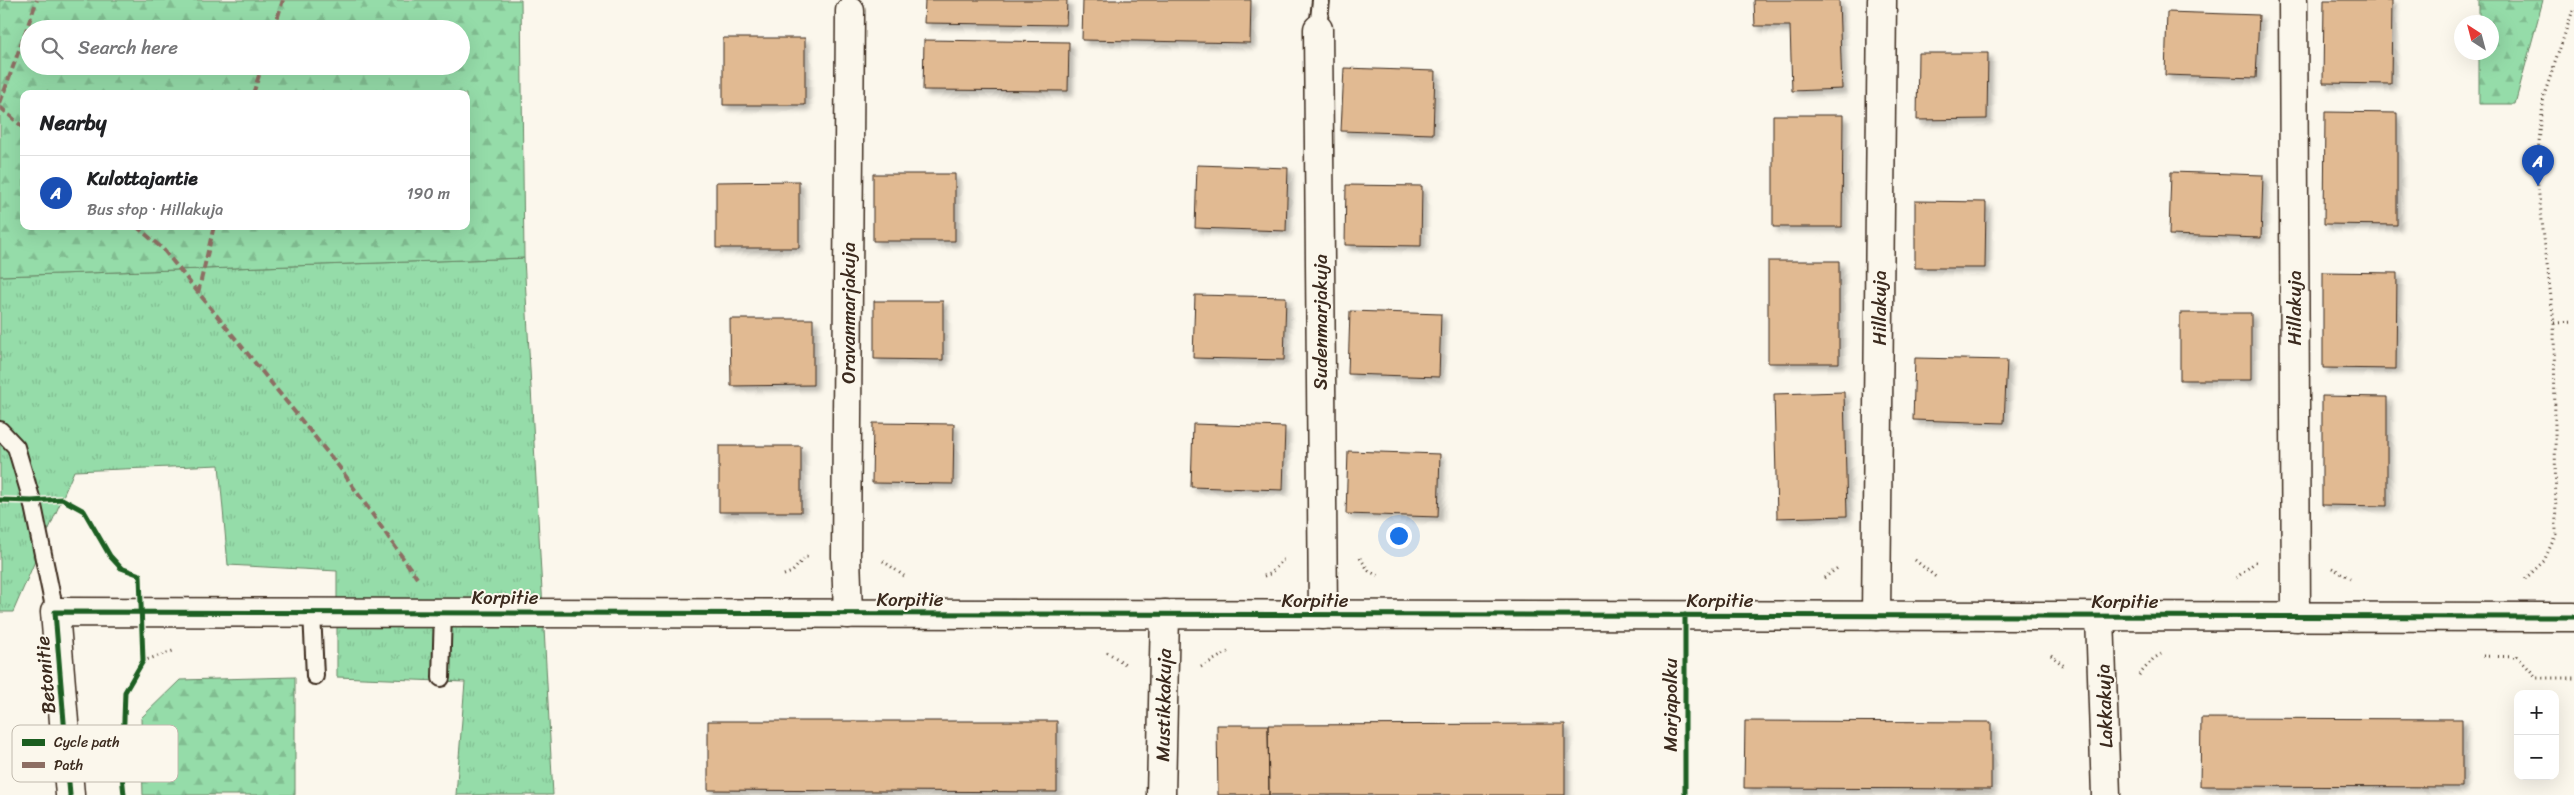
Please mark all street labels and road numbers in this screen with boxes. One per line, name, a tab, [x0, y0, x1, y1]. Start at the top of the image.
street label: Oravanmarjakuja	[832, 242, 865, 384]
street label: Sudenmarjakuja	[1304, 254, 1337, 390]
street label: Hillakuja	[1863, 270, 1896, 346]
street label: Hillakuja	[2278, 270, 2311, 346]
street label: Korpitie	[472, 581, 539, 614]
street label: Korpitie	[877, 583, 944, 616]
street label: Korpitie	[1282, 584, 1349, 617]
street label: Korpitie	[1687, 584, 1754, 617]
street label: Korpitie	[2092, 585, 2159, 618]
street label: Betonitie	[26, 635, 65, 715]
street label: Mustikkakuja	[1146, 648, 1181, 762]
street label: Marjapolku	[1654, 658, 1687, 752]
street label: Lakkakuja	[2087, 663, 2122, 749]

